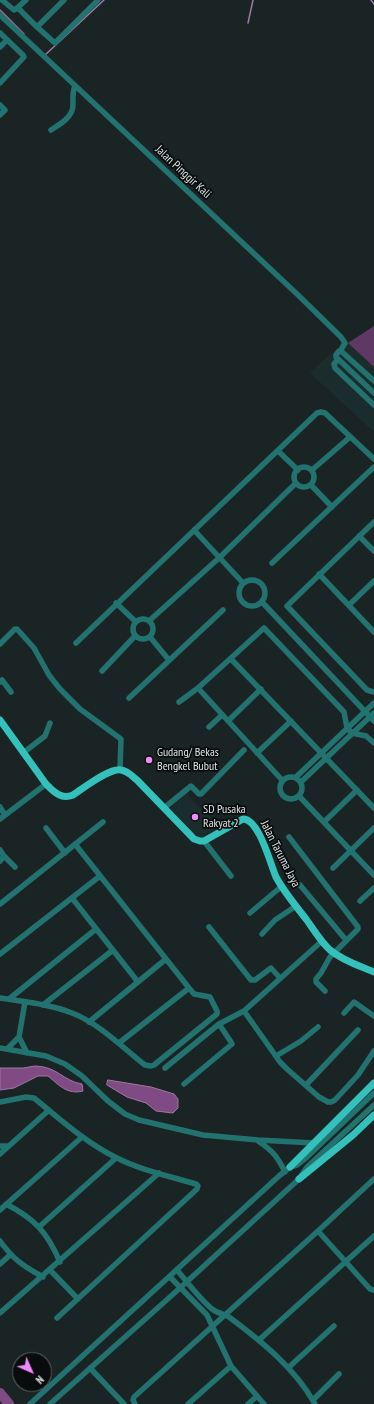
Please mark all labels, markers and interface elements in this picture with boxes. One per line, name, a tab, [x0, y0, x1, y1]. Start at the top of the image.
street label: Jalan Pinggir Kali	[152, 143, 214, 201]
place label: Gudang/ Bekas Bengkel Bubut	[157, 746, 219, 774]
marker: Gudang/ Bekas Bengkel Bubut	[144, 755, 154, 765]
place label: SD Pusaka Rakyat 2	[203, 803, 246, 831]
marker: SD Pusaka Rakyat 2	[190, 812, 200, 822]
street label: Jalan Taruma Jaya	[257, 818, 303, 890]
north arrow	[12, 1352, 52, 1392]
text: N	[33, 1373, 47, 1387]

